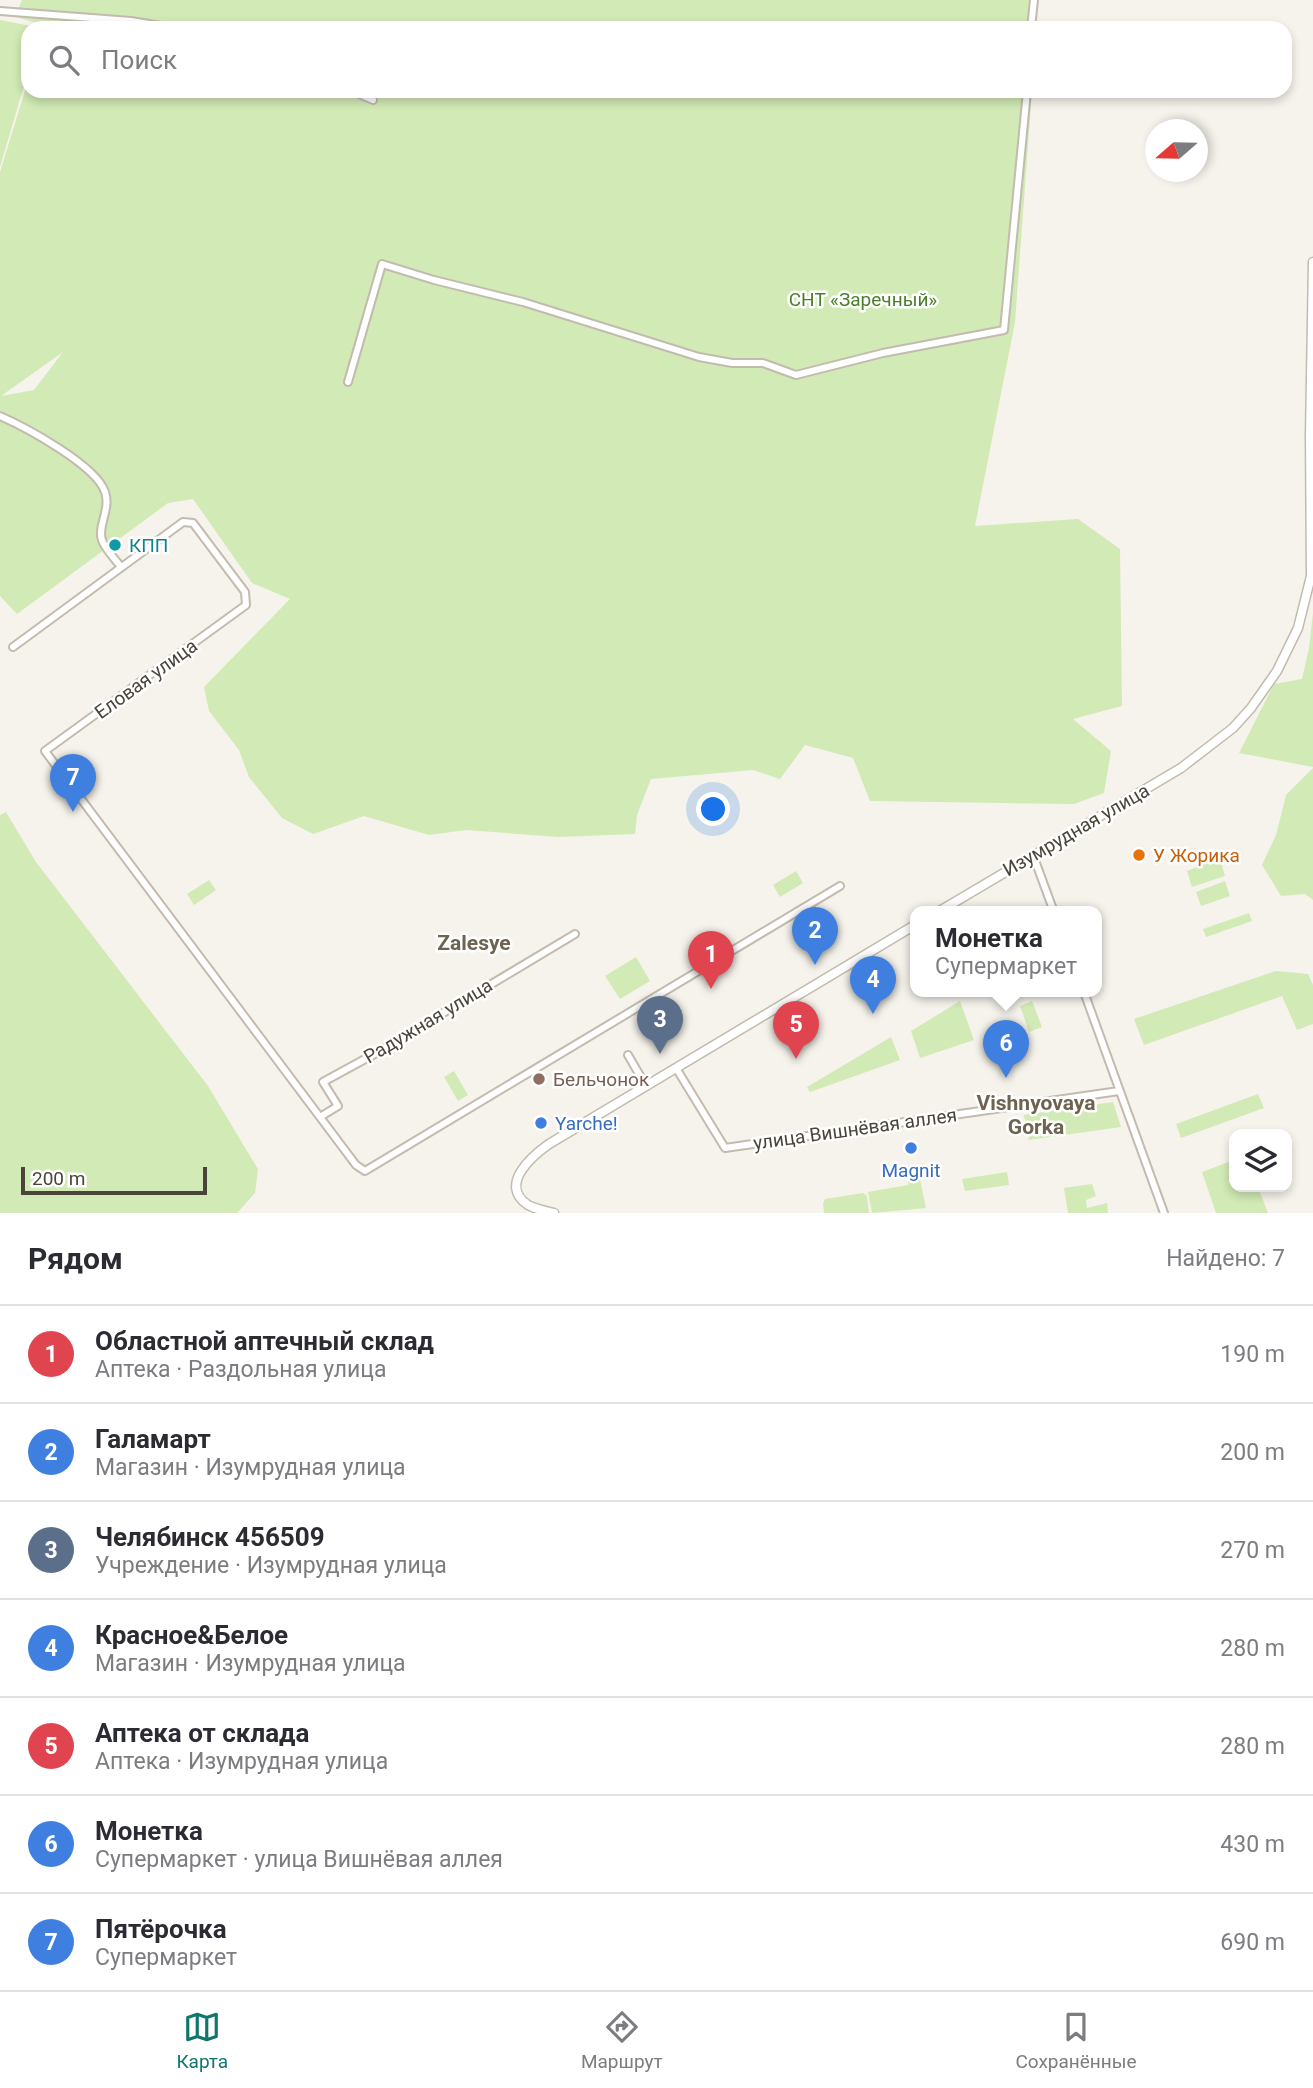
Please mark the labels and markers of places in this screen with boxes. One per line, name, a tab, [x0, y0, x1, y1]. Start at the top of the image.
place label: КПП	[129, 534, 168, 557]
marker: КПП	[107, 537, 123, 553]
pin: 7	[50, 754, 96, 812]
place label: У Жорика	[1153, 844, 1240, 867]
marker: У Жорика	[1131, 847, 1147, 863]
pin: 2	[792, 907, 838, 965]
pin: 1	[688, 931, 734, 989]
pin: 4	[850, 956, 896, 1014]
pin: 3	[637, 996, 683, 1054]
pin: 5	[773, 1001, 819, 1059]
pin: 6	[983, 1020, 1029, 1078]
place label: Бельчонок	[553, 1068, 650, 1091]
marker: Бельчонок	[531, 1071, 547, 1087]
place label: Yarche!	[555, 1112, 618, 1135]
marker: Yarche!	[533, 1115, 549, 1131]
marker: Magnit	[903, 1140, 919, 1156]
place label: Magnit	[882, 1159, 940, 1182]

